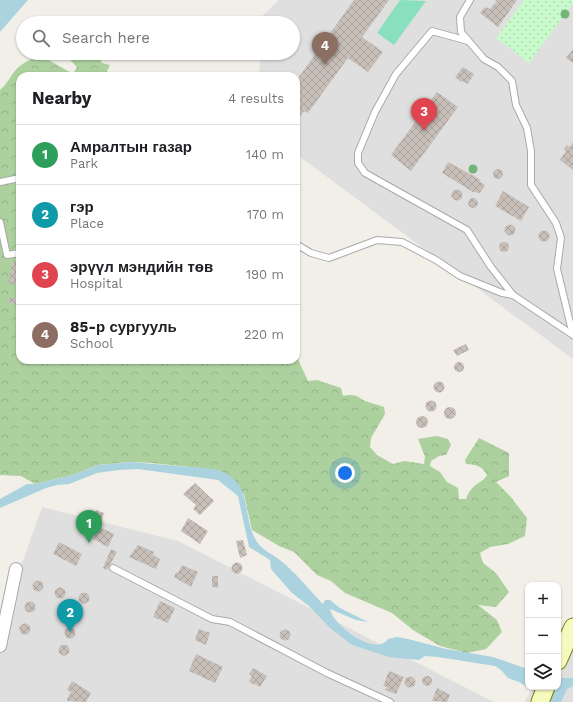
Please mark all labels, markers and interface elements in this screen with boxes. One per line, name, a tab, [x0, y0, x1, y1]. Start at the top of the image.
search box	[16, 16, 300, 60]
icon: search	[30, 27, 52, 49]
text: Search here	[62, 29, 150, 47]
pin: 4	[312, 32, 338, 65]
text: Nearby	[32, 88, 91, 108]
text: 4 results	[228, 91, 284, 106]
pin: 3	[411, 98, 437, 131]
text: Амралтын газар	[70, 138, 192, 156]
text: 1	[42, 147, 48, 162]
text: 140 m	[246, 147, 284, 162]
text: Park	[70, 156, 98, 171]
text: гэр	[70, 198, 94, 216]
text: 2	[41, 207, 49, 222]
text: 170 m	[247, 207, 284, 222]
text: Place	[70, 216, 104, 231]
text: эрүүл мэндийн төв	[70, 258, 213, 276]
text: 3	[41, 267, 49, 282]
text: 190 m	[246, 267, 284, 282]
text: Hospital	[70, 276, 122, 291]
text: 85-р сургууль	[70, 318, 177, 336]
text: 4	[41, 327, 49, 342]
text: 220 m	[244, 327, 284, 342]
text: School	[70, 336, 113, 351]
your location	[335, 463, 355, 483]
pin: 1	[76, 510, 102, 543]
map controls	[525, 582, 561, 690]
button: +	[525, 582, 561, 618]
pin: 2	[57, 599, 83, 632]
button: −	[525, 618, 561, 654]
button: layers	[525, 654, 561, 690]

